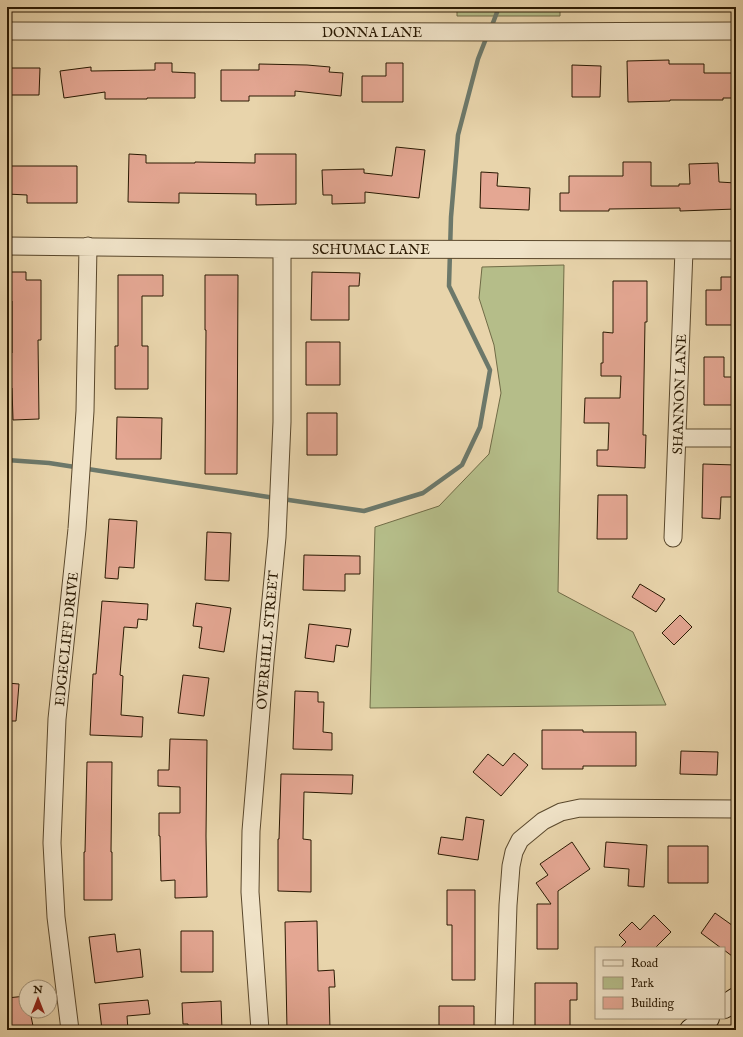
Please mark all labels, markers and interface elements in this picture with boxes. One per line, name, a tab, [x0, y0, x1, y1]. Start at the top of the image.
street label: DONNA LANE	[322, 24, 422, 42]
street label: SCHUMAC LANE	[312, 241, 430, 259]
street label: SHANNON LANE	[669, 333, 691, 455]
street label: OVERHILL STREET	[253, 569, 283, 710]
street label: EDGECLIFF DRIVE	[51, 571, 83, 707]
legend	[595, 947, 725, 1019]
text: Road	[631, 956, 659, 971]
text: Park	[631, 976, 654, 991]
north arrow	[18, 979, 58, 1019]
text: N	[32, 983, 43, 997]
text: Building	[631, 996, 675, 1011]

